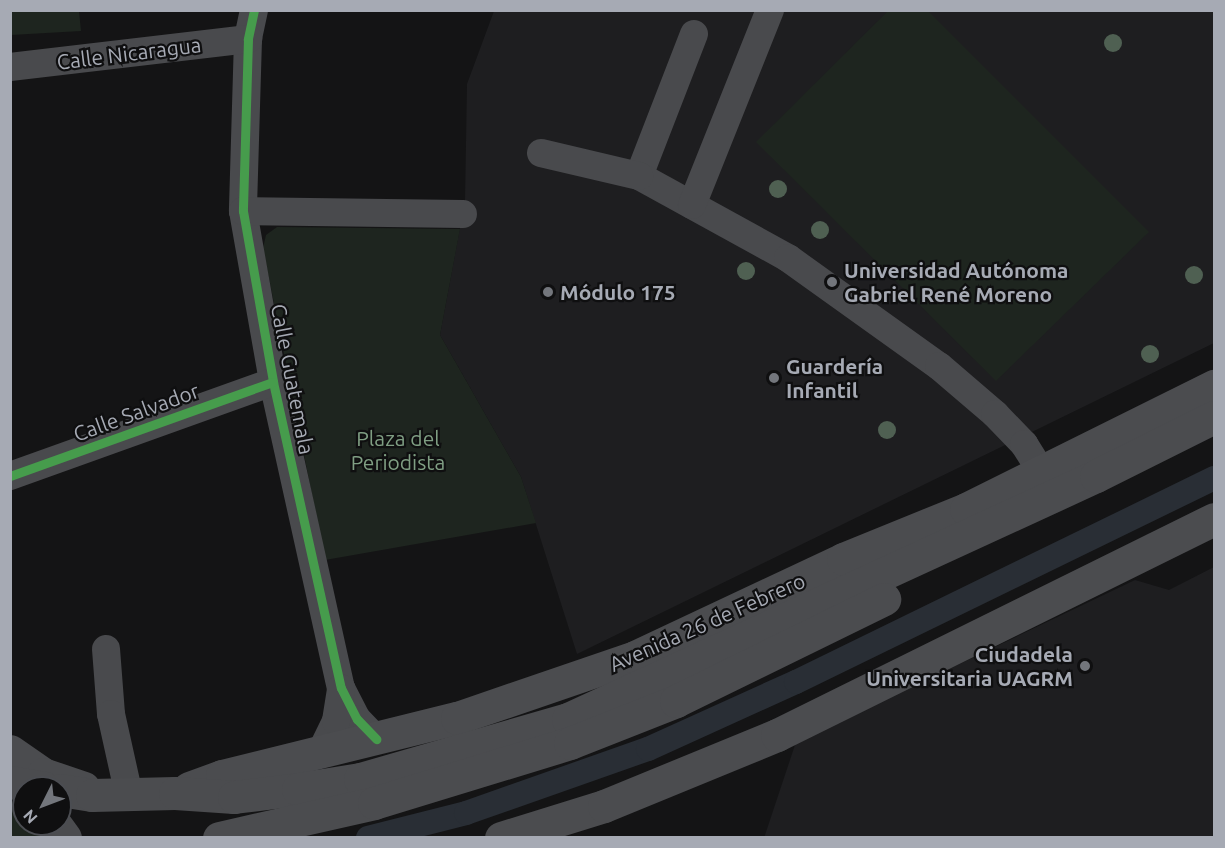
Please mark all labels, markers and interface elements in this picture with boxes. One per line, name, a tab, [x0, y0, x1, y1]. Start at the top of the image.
street label: Calle Nicaragua	[55, 32, 203, 74]
place label: Universidad Autónoma Gabriel René Moreno	[844, 257, 1068, 307]
marker: Universidad Autónoma Gabriel René Moreno	[825, 275, 839, 289]
place label: Módulo 175	[560, 279, 676, 305]
marker: Módulo 175	[541, 285, 555, 299]
street label: Calle Guatemala	[266, 302, 320, 456]
place label: Guardería Infantil	[786, 353, 883, 403]
marker: Guardería Infantil	[767, 371, 781, 385]
street label: Calle Salvador	[70, 378, 202, 446]
park label: Plaza del Periodista	[351, 425, 445, 475]
street label: Avenida 26 de Febrero	[605, 567, 809, 677]
place label: Ciudadela Universitaria UAGRM	[866, 641, 1073, 691]
marker: Ciudadela Universitaria UAGRM	[1078, 659, 1092, 673]
north arrow	[12, 776, 72, 836]
text: N	[19, 806, 41, 827]

